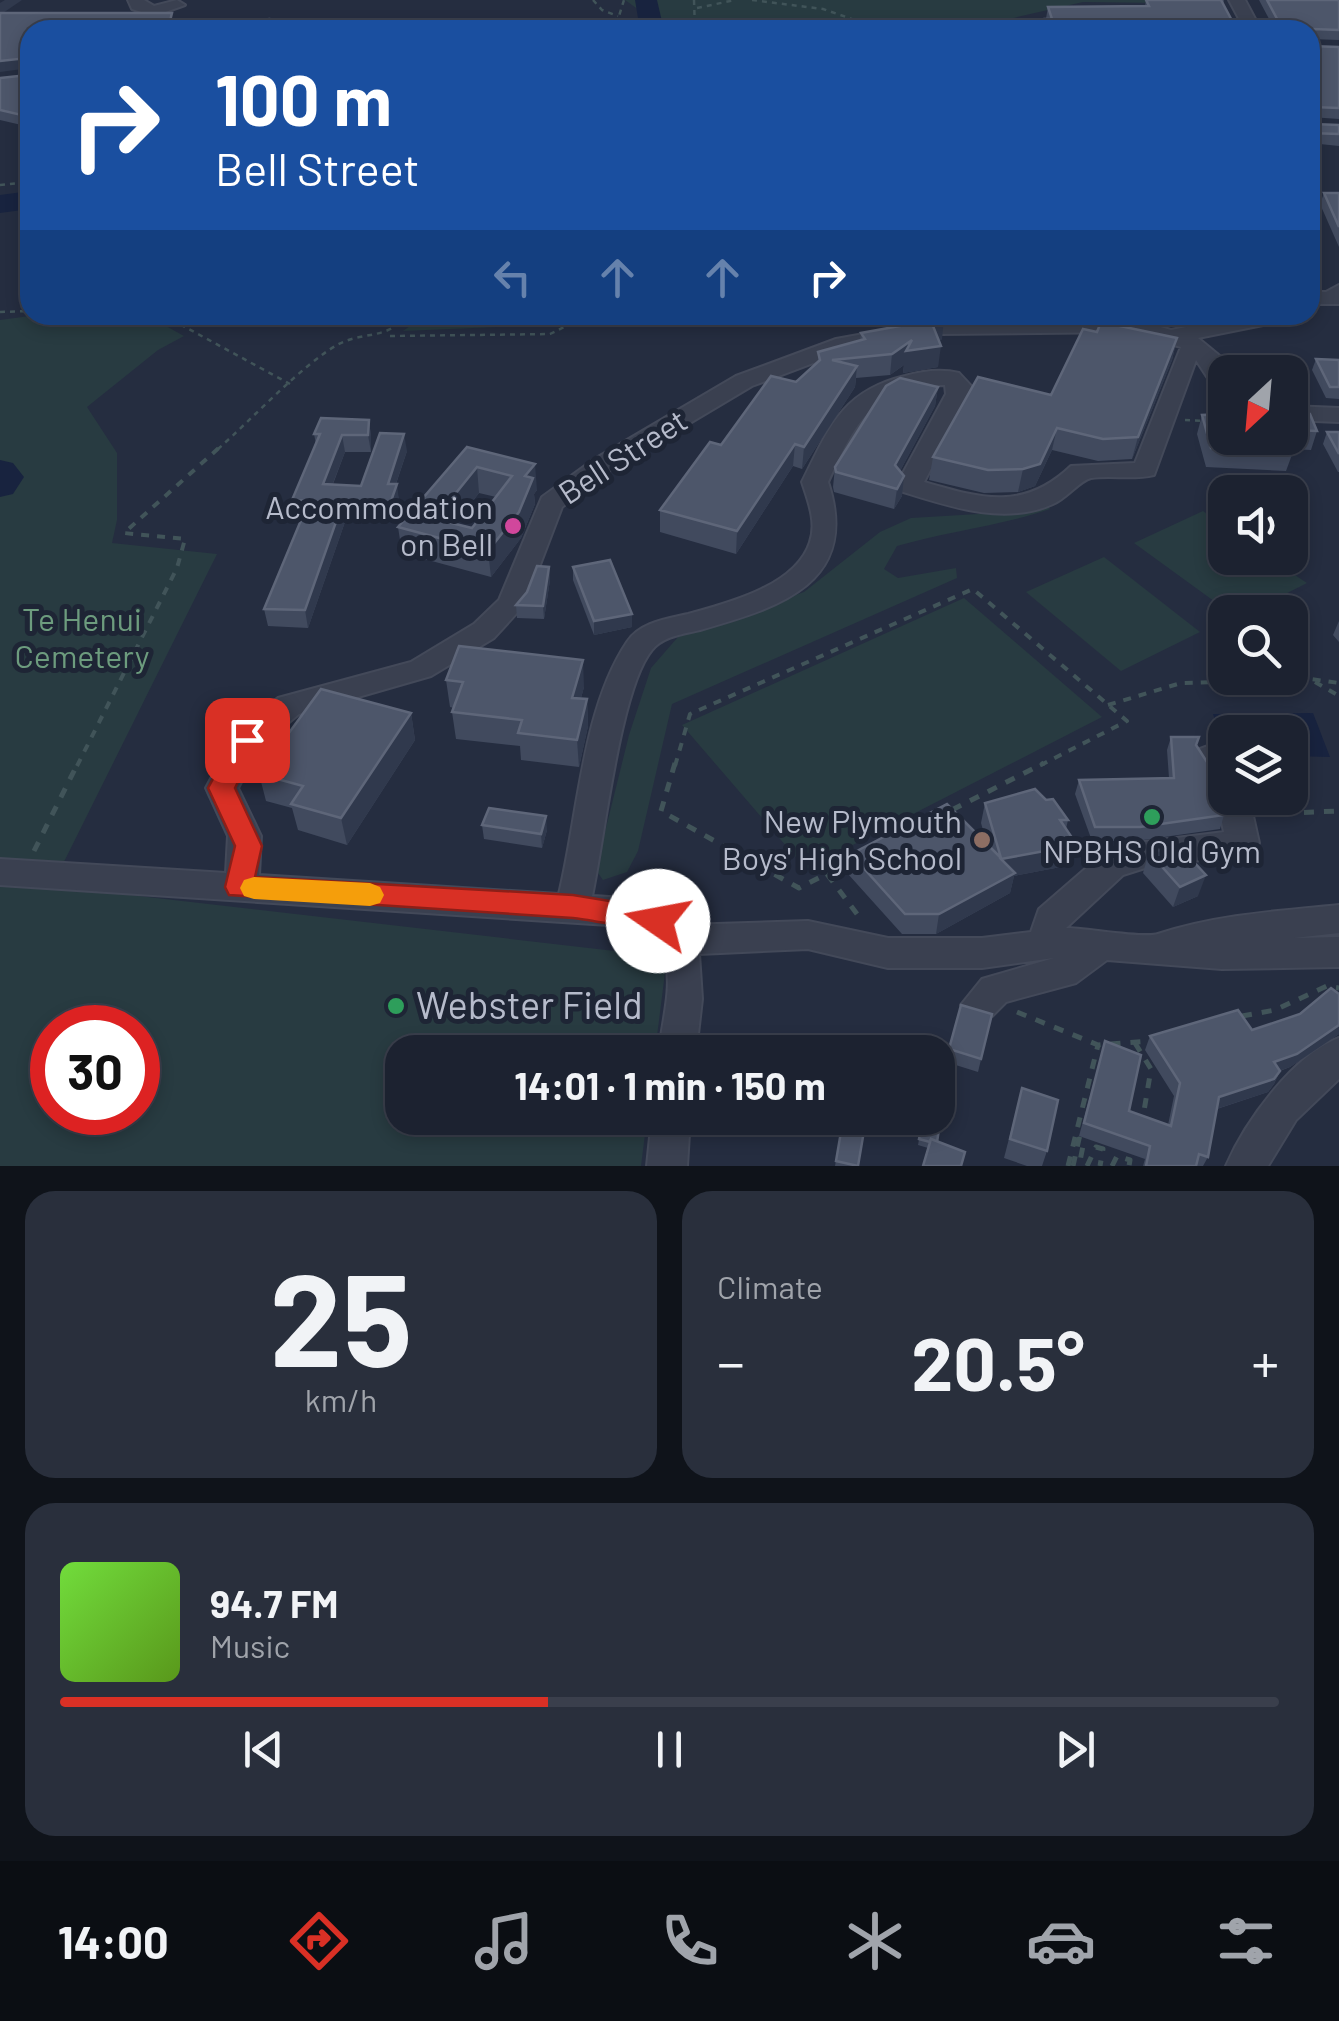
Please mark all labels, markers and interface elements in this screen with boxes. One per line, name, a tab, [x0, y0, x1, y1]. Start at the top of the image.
text: 100 m	[215, 56, 392, 140]
icon: right	[50, 60, 180, 190]
text: Bell Street	[215, 141, 420, 195]
icon: left	[485, 250, 540, 305]
icon: ahead	[590, 250, 645, 305]
icon: ahead	[695, 250, 750, 305]
icon: right	[800, 250, 855, 305]
north arrow	[1208, 355, 1308, 455]
map controls	[1208, 355, 1308, 815]
street label: Bell Street	[551, 400, 693, 511]
button: sound	[1208, 475, 1308, 575]
place label: Accommodation on Bell	[265, 487, 493, 562]
marker: Accommodation on Bell	[502, 515, 524, 537]
button: search	[1208, 595, 1308, 695]
park label: Te Henui Cemetery	[14, 599, 150, 674]
pin	[205, 698, 290, 783]
icon: arrive	[220, 713, 275, 768]
button: layers	[1208, 715, 1308, 815]
place label: New Plymouth Boys' High School	[722, 801, 962, 876]
marker: NPBHS Old Gym	[1141, 806, 1163, 828]
marker: New Plymouth Boys' High School	[971, 829, 993, 851]
place label: NPBHS Old Gym	[1043, 831, 1261, 869]
position arrow	[606, 869, 710, 973]
place label: Webster Field	[416, 981, 643, 1027]
marker: Webster Field	[385, 995, 407, 1017]
speed limit sign: 30	[30, 1005, 160, 1135]
text: 14:01 · 1 min · 150 m	[514, 1062, 826, 1108]
text: 25	[270, 1237, 412, 1393]
text: Climate	[717, 1267, 823, 1305]
text: 20.5°	[911, 1316, 1085, 1406]
text: −	[717, 1328, 745, 1394]
text: +	[1251, 1328, 1279, 1394]
text: km/h	[305, 1380, 377, 1418]
text: 94.7 FM	[210, 1580, 338, 1626]
text: Music	[210, 1626, 290, 1664]
icon: previous	[236, 1722, 291, 1777]
icon: pause	[642, 1722, 697, 1777]
icon: next	[1048, 1722, 1103, 1777]
icon: directions	[284, 1906, 354, 1976]
icon: music	[469, 1906, 539, 1976]
icon: phone	[655, 1906, 725, 1976]
icon: climate	[840, 1906, 910, 1976]
icon: car	[1026, 1906, 1096, 1976]
icon: filters	[1211, 1906, 1281, 1976]
text: 14:00	[58, 1914, 169, 1968]

